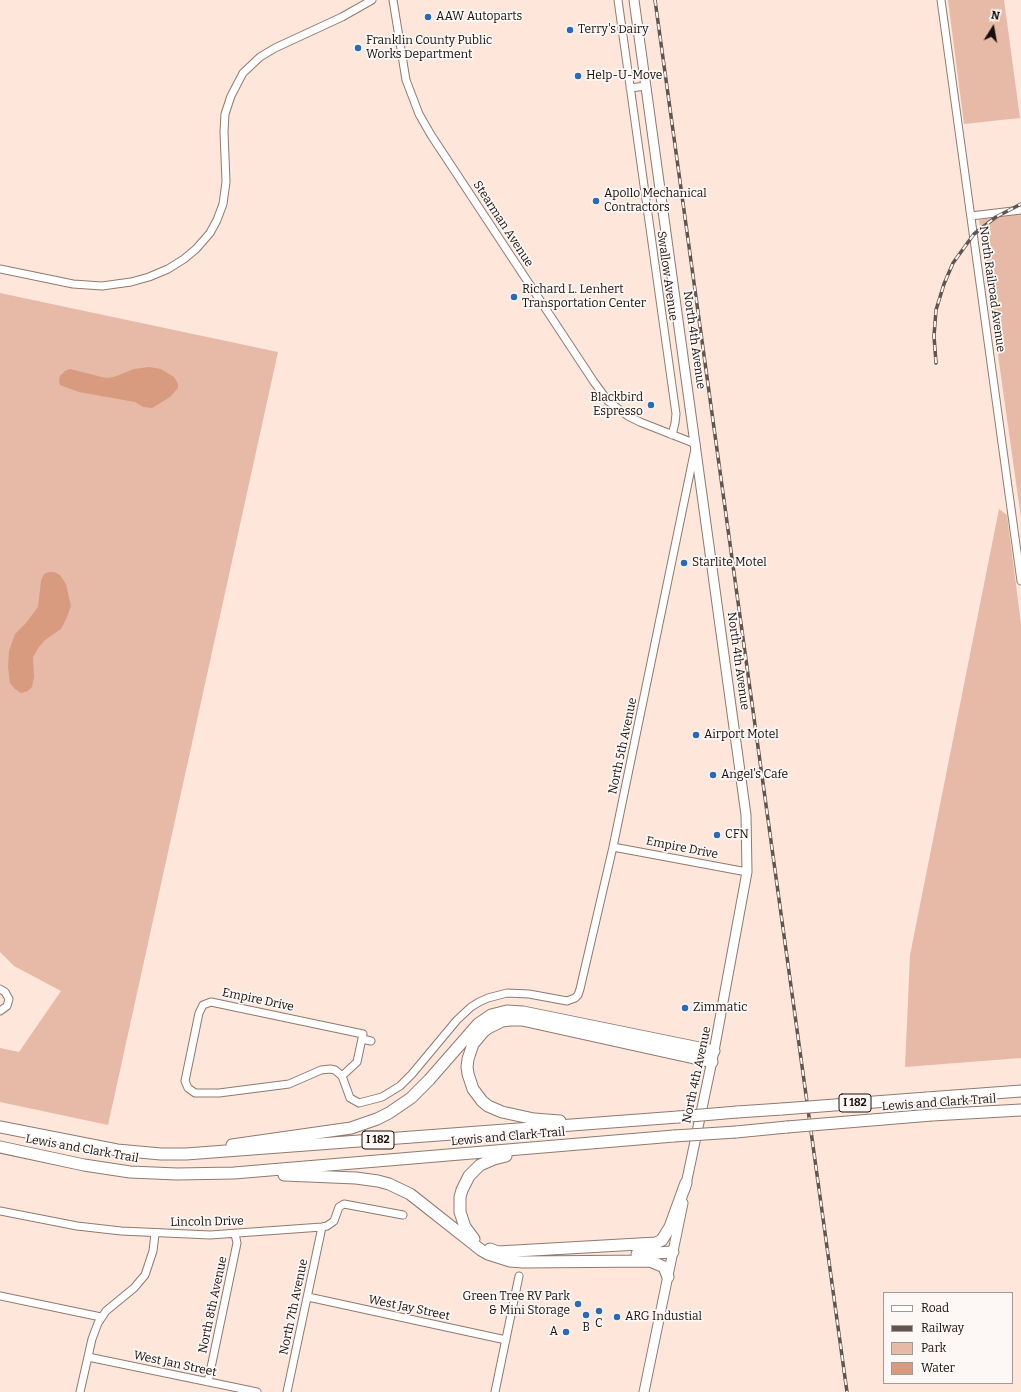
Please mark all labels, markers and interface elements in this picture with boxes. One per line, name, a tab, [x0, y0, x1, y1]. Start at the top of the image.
north arrow	[973, 8, 1013, 48]
text: N	[990, 9, 1001, 23]
place label: AAW Autoparts	[436, 10, 522, 24]
marker: AAW Autoparts	[423, 12, 433, 22]
place label: Terry's Dairy	[578, 23, 649, 37]
marker: Terry's Dairy	[565, 25, 575, 35]
place label: Franklin County Public Works Department	[366, 34, 492, 62]
marker: Franklin County Public Works Department	[353, 43, 363, 53]
place label: Help-U-Move	[586, 69, 662, 83]
marker: Help-U-Move	[573, 71, 583, 81]
street label: Stearman Avenue	[470, 178, 536, 270]
place label: Apollo Mechanical Contractors	[604, 187, 707, 215]
marker: Apollo Mechanical Contractors	[591, 196, 601, 206]
street label: North Railroad Avenue	[976, 225, 1008, 353]
street label: Swallow Avenue	[654, 230, 680, 322]
place label: Richard L. Lenhert Transportation Center	[522, 283, 646, 311]
street label: North 4th Avenue	[680, 290, 708, 390]
marker: Richard L. Lenhert Transportation Center	[509, 292, 519, 302]
place label: Blackbird Espresso	[590, 391, 643, 419]
marker: Blackbird Espresso	[646, 400, 656, 410]
place label: Starlite Motel	[692, 556, 767, 570]
marker: Starlite Motel	[679, 558, 689, 568]
street label: North 4th Avenue	[724, 611, 752, 711]
street label: North 5th Avenue	[606, 696, 640, 796]
place label: Airport Motel	[704, 728, 779, 742]
marker: Airport Motel	[691, 730, 701, 740]
place label: Angel's Cafe	[721, 768, 788, 782]
marker: Angel's Cafe	[708, 770, 718, 780]
place label: CFN	[725, 828, 749, 842]
marker: CFN	[712, 830, 722, 840]
street label: Empire Drive	[645, 834, 719, 862]
street label: Empire Drive	[221, 985, 295, 1015]
place label: Zimmatic	[693, 1001, 747, 1015]
marker: Zimmatic	[680, 1003, 690, 1013]
street label: North 4th Avenue	[680, 1025, 714, 1125]
street label: Lewis and Clark Trail	[881, 1092, 997, 1114]
road number: I 182	[839, 1094, 871, 1112]
street label: Lewis and Clark Trail	[450, 1125, 566, 1149]
road number: I 182	[362, 1131, 394, 1149]
street label: Lewis and Clark Trail	[24, 1132, 140, 1166]
street label: Lincoln Drive	[170, 1214, 244, 1230]
street label: North 8th Avenue	[196, 1255, 230, 1355]
street label: North 7th Avenue	[277, 1258, 311, 1356]
place label: Green Tree RV Park & Mini Storage	[462, 1290, 570, 1318]
street label: West Jay Street	[367, 1292, 451, 1324]
legend	[883, 1292, 1013, 1384]
marker: Green Tree RV Park & Mini Storage	[573, 1299, 583, 1309]
text: Road	[921, 1301, 949, 1315]
marker: C	[594, 1306, 604, 1316]
marker: B	[581, 1310, 591, 1320]
place label: ARG Industial	[625, 1310, 702, 1324]
marker: ARG Industial	[612, 1312, 622, 1322]
place label: C	[595, 1317, 603, 1331]
place label: B	[582, 1321, 590, 1335]
text: Railway	[921, 1321, 964, 1335]
place label: A	[549, 1325, 558, 1339]
marker: A	[561, 1327, 571, 1337]
text: Park	[921, 1341, 946, 1355]
street label: West Jan Street	[132, 1348, 218, 1380]
text: Water	[921, 1361, 955, 1375]

